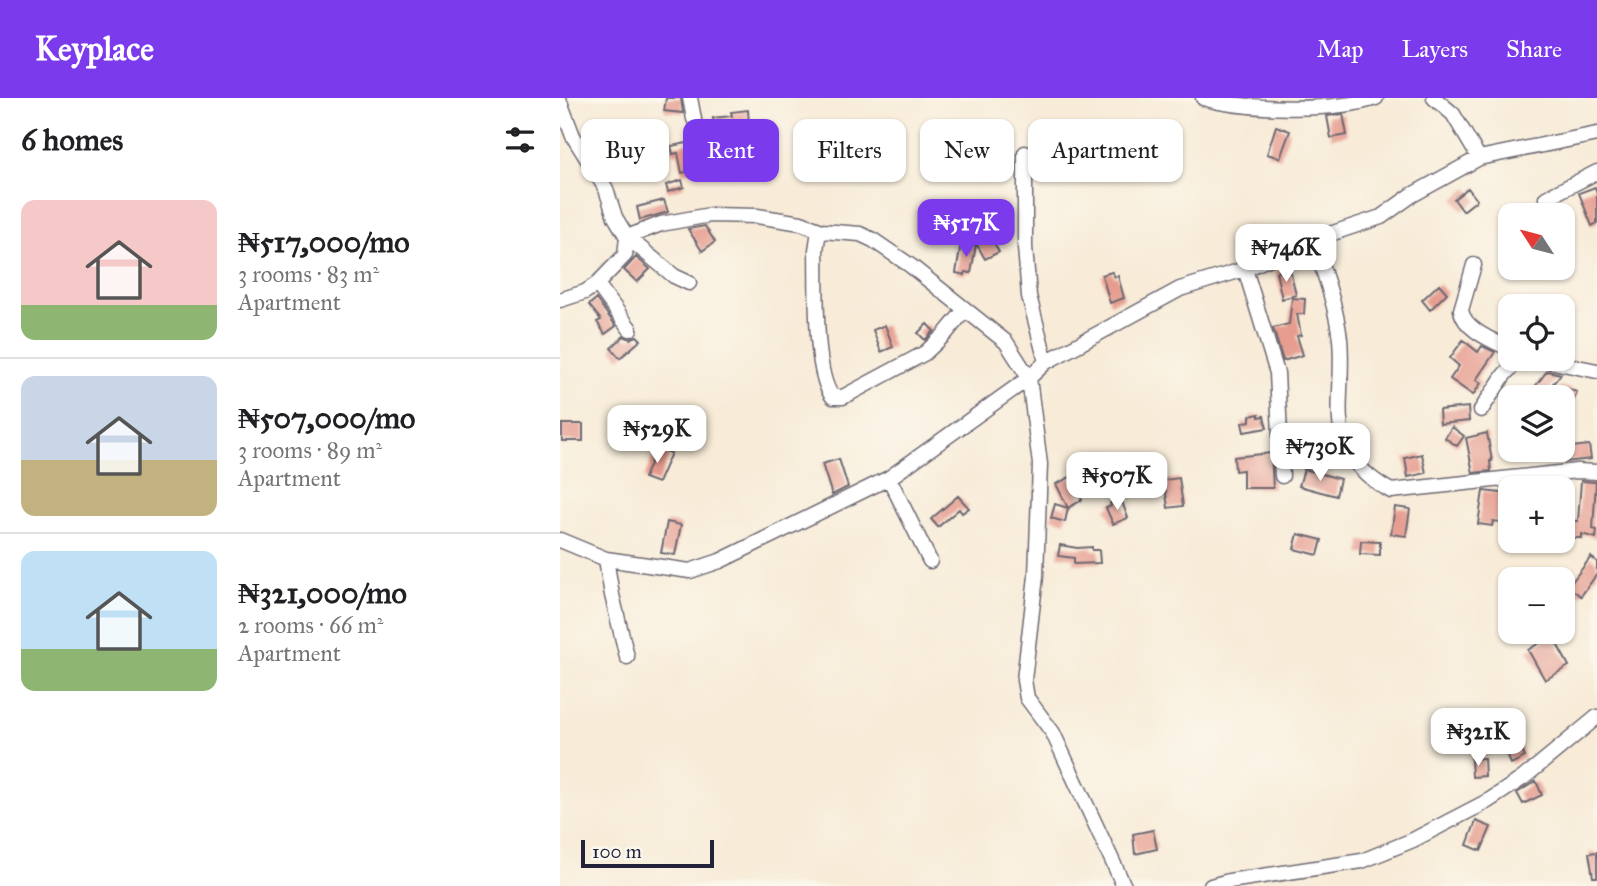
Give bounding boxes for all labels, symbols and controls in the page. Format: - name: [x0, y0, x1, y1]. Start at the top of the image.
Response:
- text: Keyplace: [35, 29, 154, 69]
- text: Map: [1317, 34, 1364, 64]
- text: Layers: [1402, 34, 1468, 64]
- text: Share: [1506, 34, 1562, 64]
- chip: Buy: [581, 119, 669, 182]
- chip: Rent: [683, 119, 779, 182]
- chip: Filters: [793, 119, 906, 182]
- chip: New: [920, 119, 1014, 182]
- chip: Apartment: [1028, 119, 1183, 182]
- icon: filters: [501, 121, 539, 159]
- text: 6 homes: [21, 122, 123, 158]
- pin: ₦517K: [917, 200, 1015, 259]
- north arrow: [1498, 203, 1575, 280]
- map controls: [1498, 203, 1575, 644]
- text: ₦517K: [934, 208, 998, 236]
- text: ₦517,000/mo: [238, 224, 410, 260]
- pin: ₦746K: [1237, 225, 1335, 284]
- icon: home: [77, 228, 161, 312]
- text: ₦746K: [1251, 233, 1321, 261]
- text: 3 rooms · 83 m²: [238, 260, 379, 288]
- text: Apartment: [238, 288, 341, 316]
- button: locate: [1498, 294, 1575, 371]
- button: layers: [1498, 385, 1575, 462]
- text: ₦507,000/mo: [238, 400, 415, 436]
- icon: home: [77, 404, 161, 488]
- pin: ₦529K: [608, 406, 706, 465]
- text: ₦529K: [623, 414, 691, 442]
- pin: ₦730K: [1271, 424, 1369, 483]
- text: ₦730K: [1286, 432, 1354, 460]
- text: 3 rooms · 89 m²: [238, 436, 382, 464]
- pin: ₦507K: [1068, 452, 1166, 512]
- text: ₦507K: [1082, 461, 1152, 489]
- text: Apartment: [238, 464, 341, 492]
- button: +: [1498, 476, 1575, 553]
- button: −: [1498, 567, 1575, 644]
- text: ₦321,000/mo: [238, 575, 407, 611]
- icon: home: [77, 579, 161, 663]
- text: 2 rooms · 66 m²: [238, 611, 383, 639]
- text: Apartment: [238, 639, 341, 667]
- pin: ₦321K: [1429, 708, 1527, 768]
- text: ₦321K: [1447, 717, 1509, 745]
- scale bar: [581, 837, 714, 869]
- text: 100 m: [592, 840, 642, 863]

